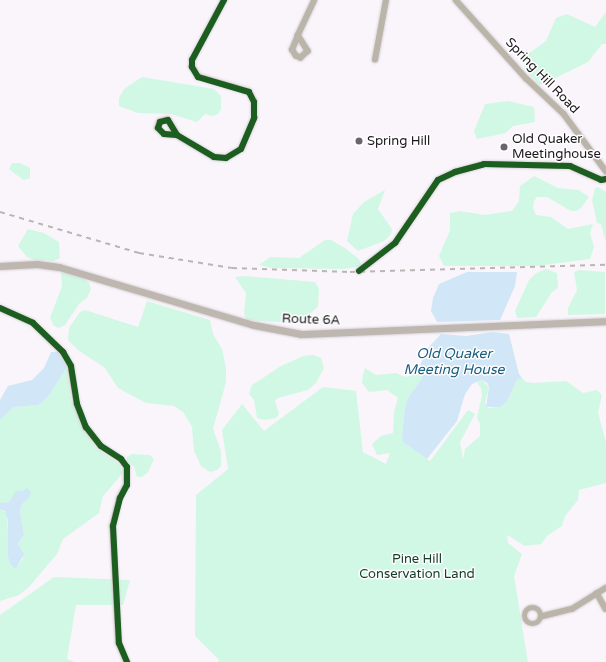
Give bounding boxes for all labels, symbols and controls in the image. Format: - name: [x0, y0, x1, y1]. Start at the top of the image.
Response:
- street label: Spring Hill Road: [502, 35, 582, 117]
- place label: Old Quaker Meetinghouse: [512, 132, 601, 163]
- place label: Spring Hill: [367, 133, 430, 149]
- marker: Spring Hill: [354, 136, 364, 146]
- marker: Old Quaker Meetinghouse: [499, 142, 509, 152]
- street label: Route 6A: [281, 311, 341, 329]
- water label: Old Quaker Meeting House: [403, 346, 505, 378]
- park label: Pine Hill Conservation Land: [359, 552, 475, 583]

